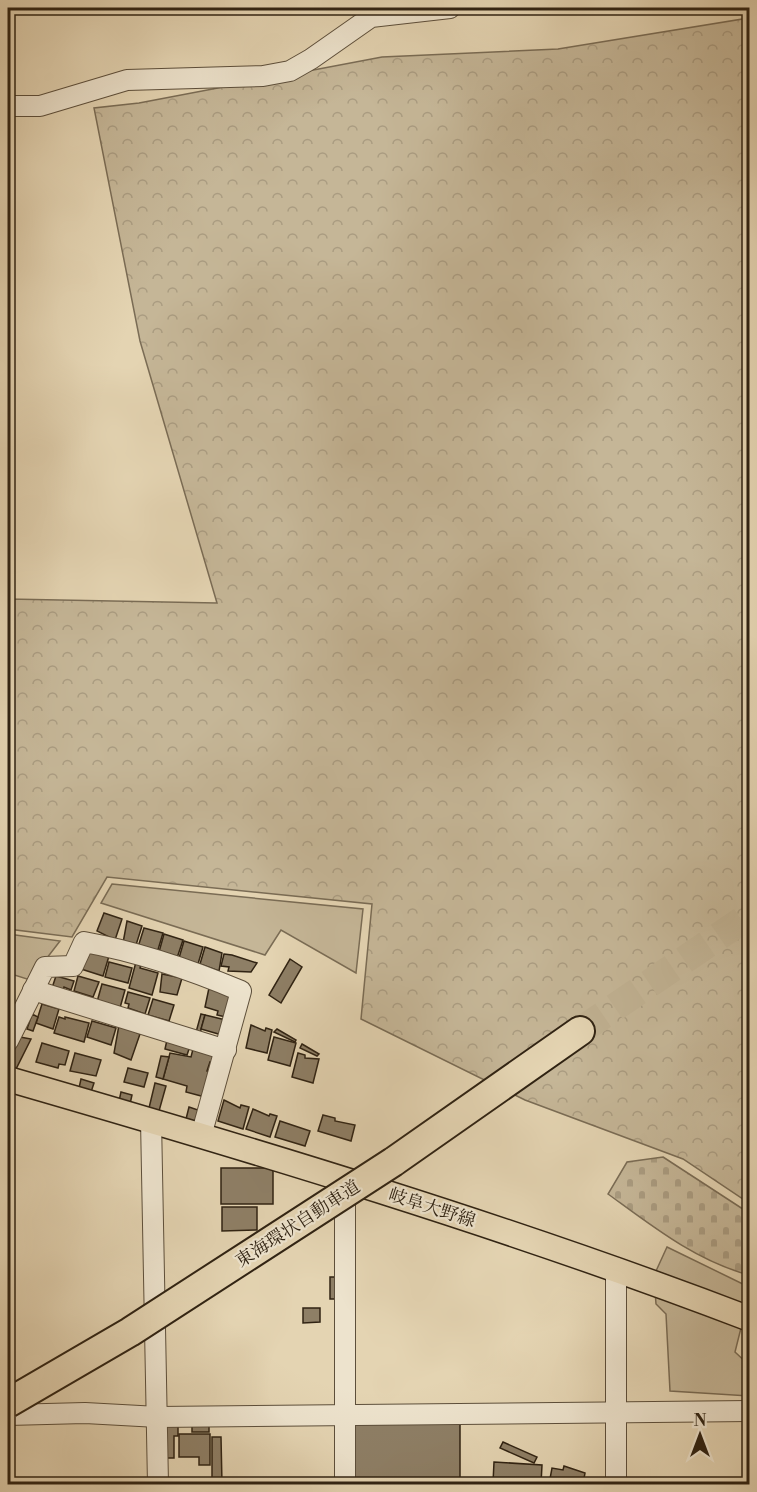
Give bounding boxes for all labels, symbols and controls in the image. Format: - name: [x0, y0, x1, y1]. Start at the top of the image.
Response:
- street label: 東海環状自動車道: [231, 1175, 365, 1273]
- street label: 岐阜大野線: [386, 1183, 478, 1233]
- north arrow: [670, 1405, 730, 1465]
- text: N: [694, 1411, 707, 1431]

